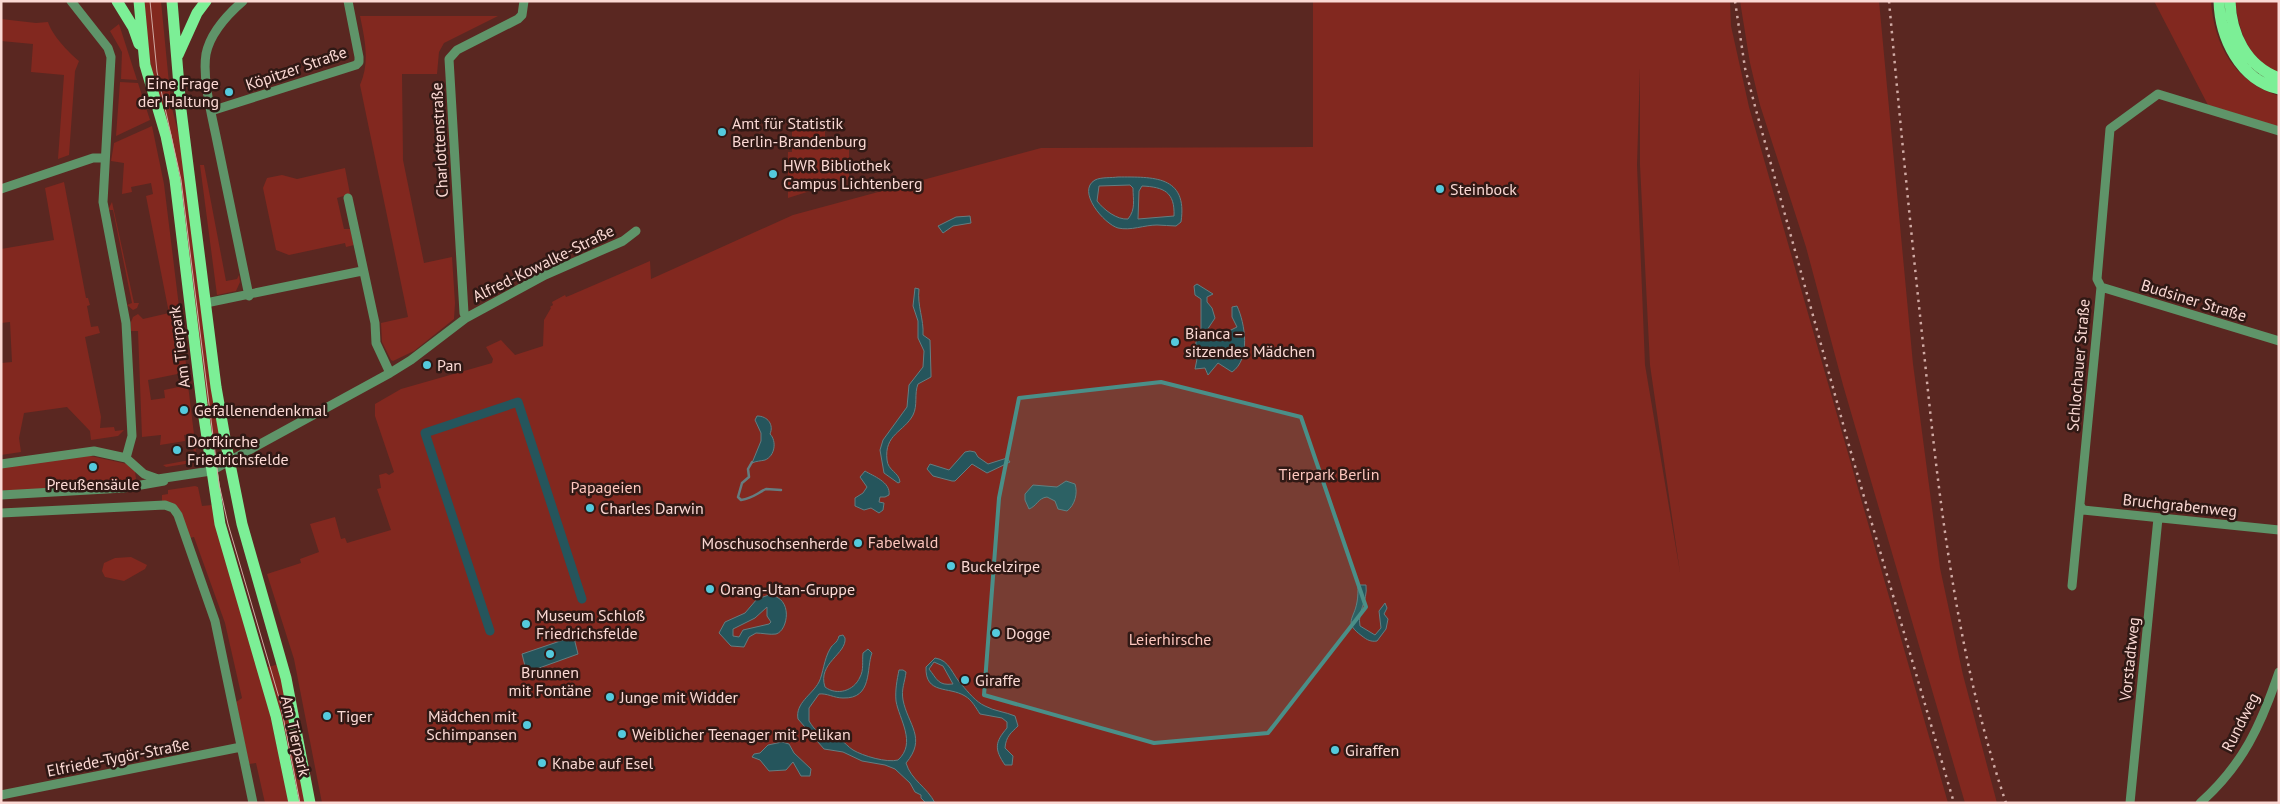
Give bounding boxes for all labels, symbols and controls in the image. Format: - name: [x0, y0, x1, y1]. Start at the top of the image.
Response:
- street label: Köpitzer Straße: [243, 41, 349, 95]
- place label: Eine Frage der Haltung: [138, 73, 219, 111]
- street label: Charlottenstraße: [426, 82, 452, 198]
- marker: Eine Frage der Haltung: [223, 86, 235, 98]
- place label: Amt für Statistik Berlin-Brandenburg: [732, 113, 867, 151]
- marker: Amt für Statistik Berlin-Brandenburg: [716, 126, 728, 138]
- place label: HWR Bibliothek Campus Lichtenberg: [783, 155, 923, 193]
- marker: HWR Bibliothek Campus Lichtenberg: [767, 168, 779, 180]
- place label: Steinbock: [1450, 179, 1517, 199]
- marker: Steinbock: [1434, 183, 1446, 195]
- street label: Alfred-Kowalke-Straße: [469, 220, 617, 306]
- street label: Budsiner Straße: [2139, 274, 2249, 326]
- street label: Schlochauer Straße: [2062, 298, 2094, 432]
- street label: Am Tierpark: [164, 304, 194, 389]
- place label: Bianca – sitzendes Mädchen: [1185, 323, 1315, 361]
- marker: Bianca – sitzendes Mädchen: [1169, 336, 1181, 348]
- place label: Pan: [437, 355, 462, 375]
- marker: Pan: [421, 359, 433, 371]
- place label: Gefallenendenkmal: [194, 400, 327, 420]
- marker: Gefallenendenkmal: [178, 404, 190, 416]
- place label: Dorfkirche Friedrichsfelde: [187, 431, 289, 469]
- marker: Dorfkirche Friedrichsfelde: [171, 444, 183, 456]
- marker: Preußensäule: [87, 461, 99, 473]
- park label: Tierpark Berlin: [1279, 464, 1379, 484]
- place label: Preußensäule: [46, 474, 140, 494]
- park label: Papageien: [571, 477, 641, 497]
- street label: Bruchgrabenweg: [2122, 489, 2238, 521]
- place label: Charles Darwin: [600, 498, 704, 518]
- marker: Charles Darwin: [584, 502, 596, 514]
- park label: Fabelwald: [868, 532, 938, 552]
- place label: Moschusochsenherde: [701, 533, 848, 553]
- marker: Moschusochsenherde: [852, 537, 864, 549]
- place label: Buckelzirpe: [961, 556, 1040, 576]
- marker: Buckelzirpe: [945, 560, 957, 572]
- place label: Orang-Utan-Gruppe: [720, 579, 855, 599]
- marker: Orang-Utan-Gruppe: [704, 583, 716, 595]
- place label: Museum Schloß Friedrichsfelde: [536, 605, 645, 643]
- street label: Vorstadtweg: [2115, 616, 2143, 703]
- marker: Museum Schloß Friedrichsfelde: [520, 618, 532, 630]
- place label: Dogge: [1006, 623, 1050, 643]
- marker: Dogge: [990, 627, 1002, 639]
- park label: Leierhirsche: [1129, 629, 1211, 649]
- marker: Brunnen mit Fontäne: [544, 648, 556, 660]
- place label: Brunnen mit Fontäne: [509, 662, 591, 700]
- place label: Giraffe: [975, 670, 1021, 690]
- marker: Giraffe: [959, 674, 971, 686]
- place label: Junge mit Widder: [619, 687, 739, 707]
- street label: Rundweg: [2217, 689, 2263, 755]
- marker: Junge mit Widder: [604, 691, 616, 703]
- street label: Am Tierpark: [277, 694, 315, 779]
- place label: Tiger: [337, 706, 373, 726]
- place label: Mädchen mit Schimpansen: [426, 706, 518, 744]
- marker: Tiger: [321, 710, 333, 722]
- marker: Mädchen mit Schimpansen: [521, 719, 533, 731]
- place label: Weiblicher Teenager mit Pelikan: [632, 724, 851, 744]
- marker: Weiblicher Teenager mit Pelikan: [616, 728, 628, 740]
- street label: Elfriede-Tygör-Straße: [45, 733, 191, 781]
- place label: Giraffen: [1345, 740, 1399, 760]
- marker: Giraffen: [1329, 744, 1341, 756]
- place label: Knabe auf Esel: [552, 753, 653, 773]
- marker: Knabe auf Esel: [536, 757, 548, 769]

